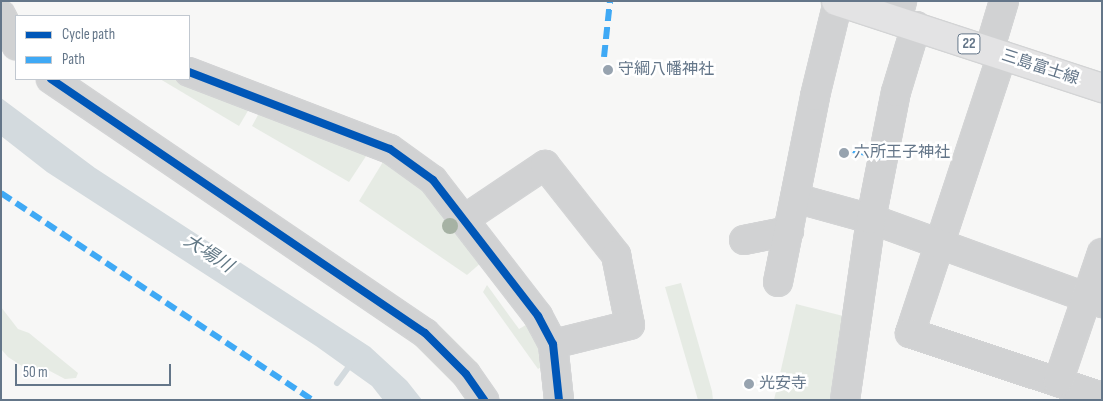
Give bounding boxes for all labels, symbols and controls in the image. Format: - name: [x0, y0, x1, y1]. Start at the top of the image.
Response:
- legend: [15, 15, 190, 80]
- text: Cycle path: [62, 25, 115, 44]
- road number: 22: [956, 32, 982, 56]
- street label: 三島富士線: [999, 47, 1081, 89]
- text: Path: [62, 50, 85, 69]
- place label: 守綱八幡神社: [618, 60, 714, 80]
- marker: 守綱八幡神社: [602, 64, 614, 76]
- place label: 六所王子神社: [854, 143, 950, 163]
- marker: 六所王子神社: [838, 147, 850, 159]
- water label: 大場川: [179, 230, 237, 278]
- scale bar: [18, 354, 174, 386]
- text: 50 m: [23, 363, 48, 382]
- place label: 光安寺: [759, 374, 807, 394]
- marker: 光安寺: [743, 378, 755, 390]

